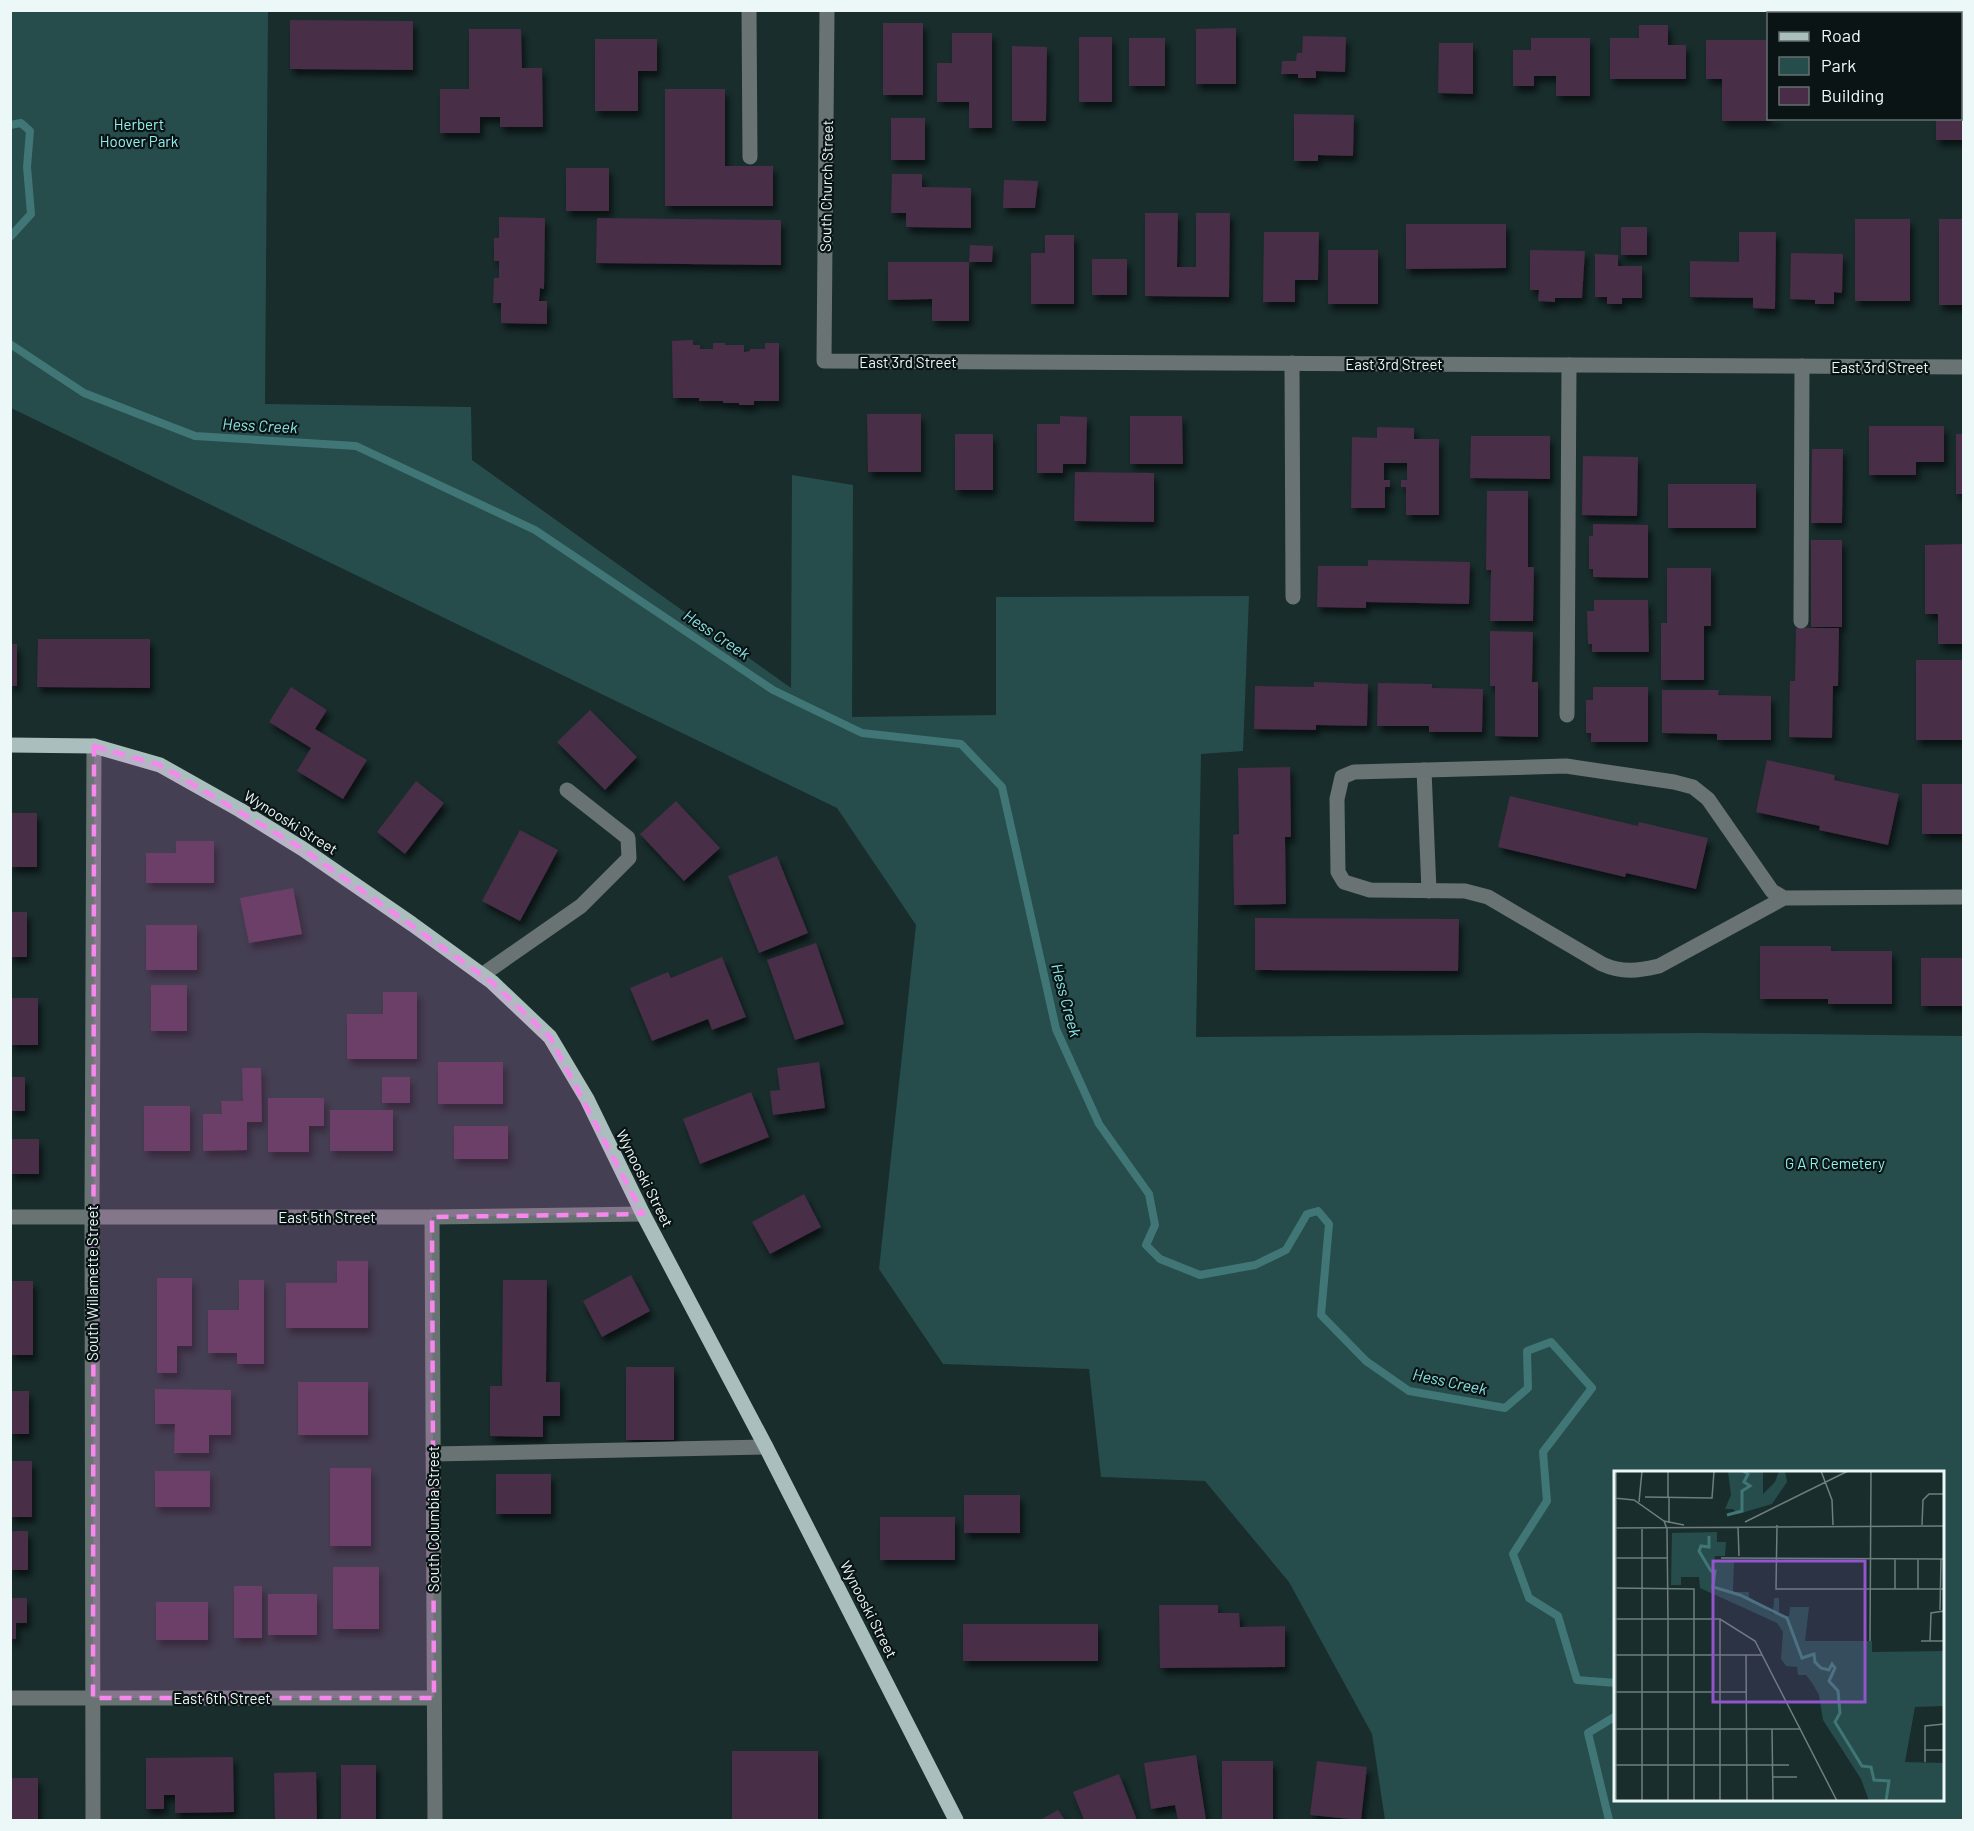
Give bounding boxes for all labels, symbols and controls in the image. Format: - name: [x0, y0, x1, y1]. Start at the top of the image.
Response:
- legend: [1767, 12, 1962, 120]
- text: Road: [1821, 24, 1861, 46]
- text: Park: [1821, 54, 1856, 76]
- text: Building: [1821, 84, 1884, 106]
- park label: Herbert Hoover Park: [100, 115, 179, 150]
- street label: South Church Street: [816, 120, 836, 252]
- street label: East 3rd Street: [859, 353, 957, 371]
- street label: East 3rd Street: [1345, 355, 1443, 373]
- street label: East 3rd Street: [1831, 358, 1929, 376]
- water label: Hess Creek: [222, 414, 298, 436]
- water label: Hess Creek: [680, 605, 754, 663]
- street label: Wynooski Street: [241, 786, 341, 858]
- water label: Hess Creek: [1048, 961, 1086, 1039]
- street label: Wynooski Street: [613, 1126, 677, 1230]
- park label: G A R Cemetery: [1785, 1154, 1885, 1172]
- street label: South Willamette Street: [83, 1205, 101, 1361]
- street label: East 5th Street: [278, 1208, 376, 1226]
- water label: Hess Creek: [1411, 1364, 1489, 1398]
- street label: South Columbia Street: [424, 1446, 442, 1592]
- inset map: [1614, 1471, 1944, 1801]
- street label: Wynooski Street: [837, 1557, 901, 1661]
- street label: East 6th Street: [173, 1689, 271, 1707]

